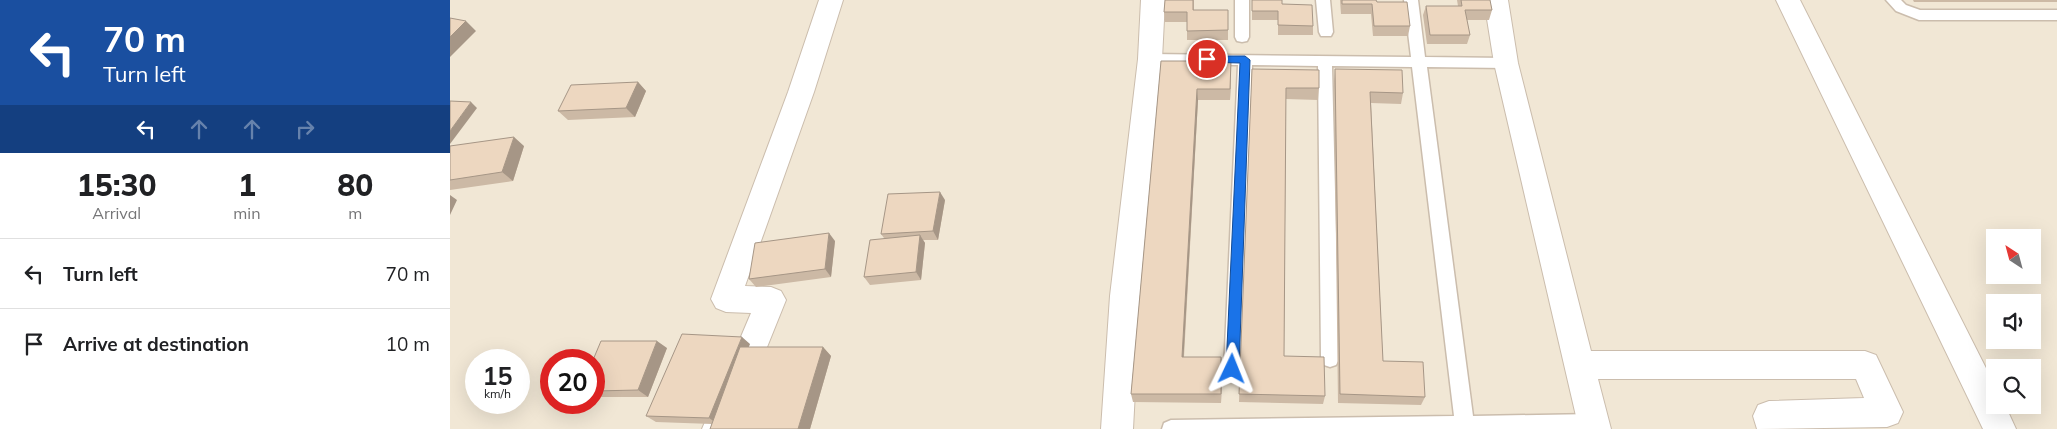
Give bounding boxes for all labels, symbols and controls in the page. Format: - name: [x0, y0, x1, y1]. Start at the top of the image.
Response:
- text: 70 m: [103, 17, 186, 61]
- icon: left: [20, 20, 85, 85]
- pin: [1186, 38, 1228, 80]
- icon: arrive: [1193, 45, 1221, 73]
- text: Turn left: [103, 60, 186, 88]
- icon: left: [132, 115, 160, 143]
- icon: ahead: [185, 115, 213, 143]
- icon: ahead: [238, 115, 266, 143]
- icon: right: [291, 115, 319, 143]
- text: 15:30: [77, 166, 157, 204]
- text: 1: [238, 166, 256, 204]
- text: 80: [337, 166, 373, 204]
- text: Arrival: [92, 203, 141, 223]
- text: min: [233, 203, 261, 223]
- text: m: [348, 203, 362, 223]
- north arrow: [1986, 229, 2041, 284]
- map controls: [1986, 229, 2041, 414]
- icon: left: [20, 260, 48, 288]
- text: Turn left: [63, 262, 138, 286]
- text: 70 m: [386, 262, 430, 286]
- button: sound: [1986, 294, 2041, 349]
- icon: arrive: [20, 330, 48, 358]
- text: Arrive at destination: [63, 332, 249, 356]
- text: 10 m: [386, 332, 430, 356]
- position arrow: [1205, 342, 1257, 394]
- speed limit sign: 20: [540, 349, 605, 414]
- button: search: [1986, 359, 2041, 414]
- text: 15: [482, 360, 513, 391]
- text: km/h: [484, 386, 511, 401]

